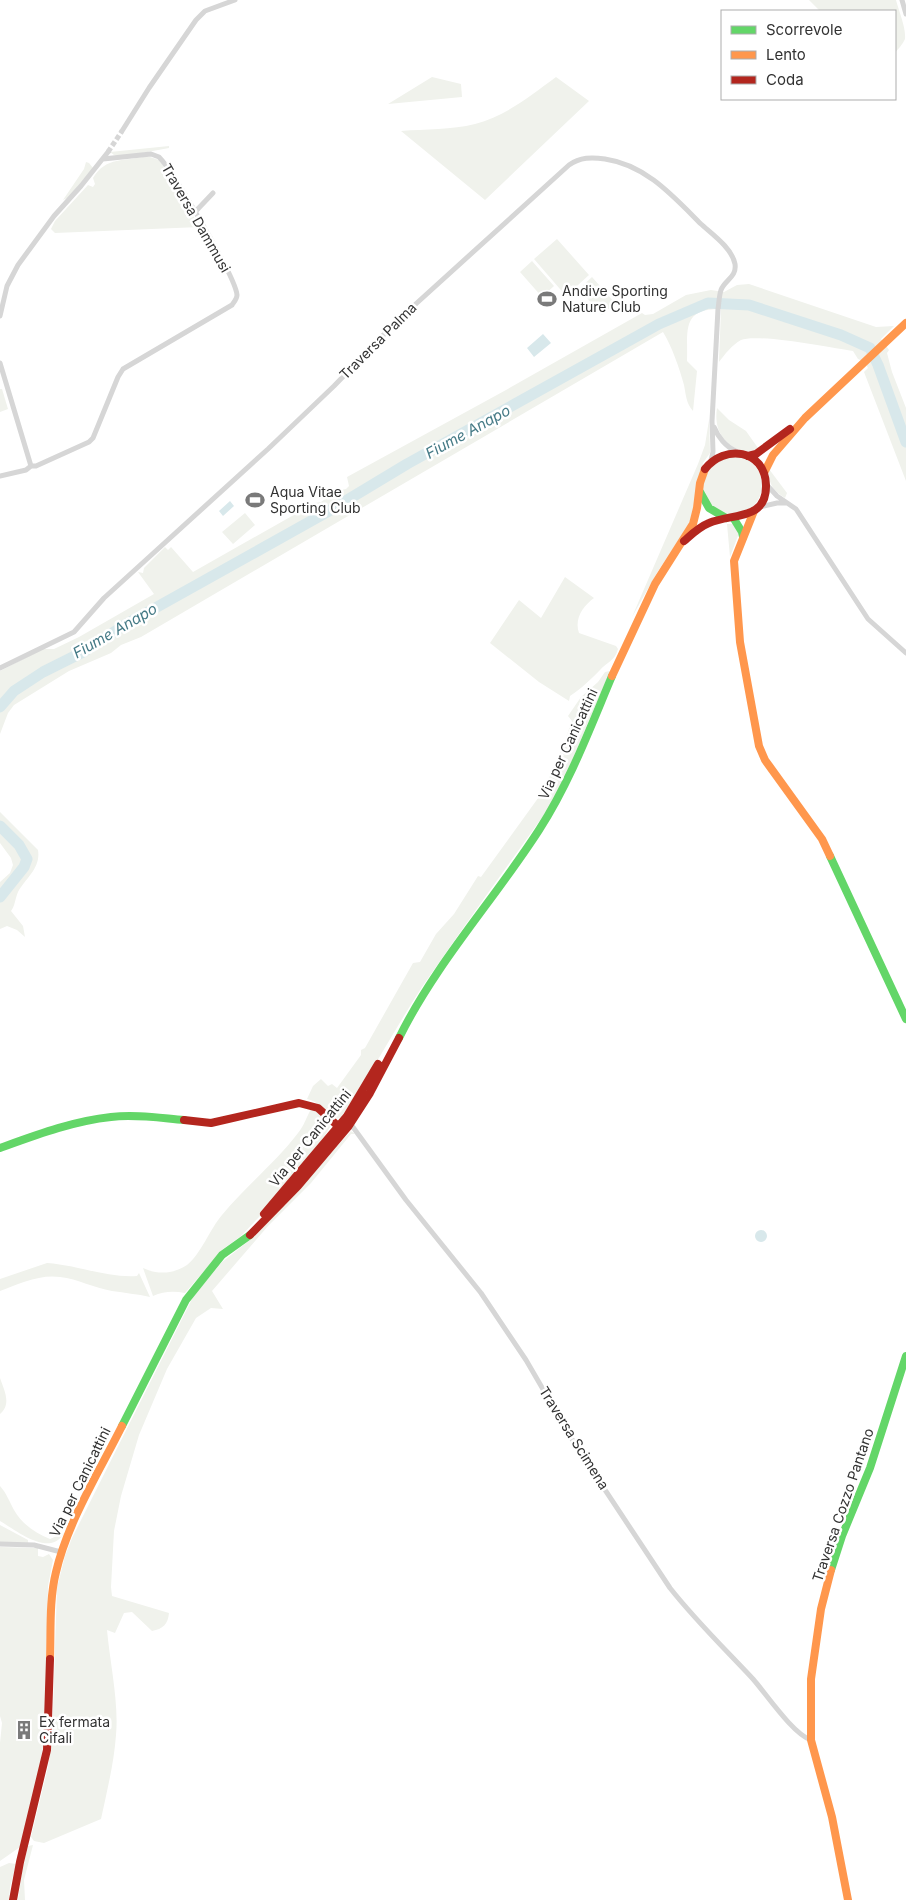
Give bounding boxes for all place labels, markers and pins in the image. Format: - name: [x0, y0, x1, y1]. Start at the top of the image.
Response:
- place label: Andive Sporting Nature Club: [562, 282, 668, 315]
- sports icon: Andive Sporting Nature Club: [536, 288, 558, 310]
- place label: Aqua Vitae Sporting Club: [270, 483, 361, 516]
- sports icon: Aqua Vitae Sporting Club: [244, 489, 266, 511]
- place label: Ex fermata Cifali: [39, 1713, 110, 1746]
- building icon: Ex fermata Cifali: [13, 1719, 35, 1741]

